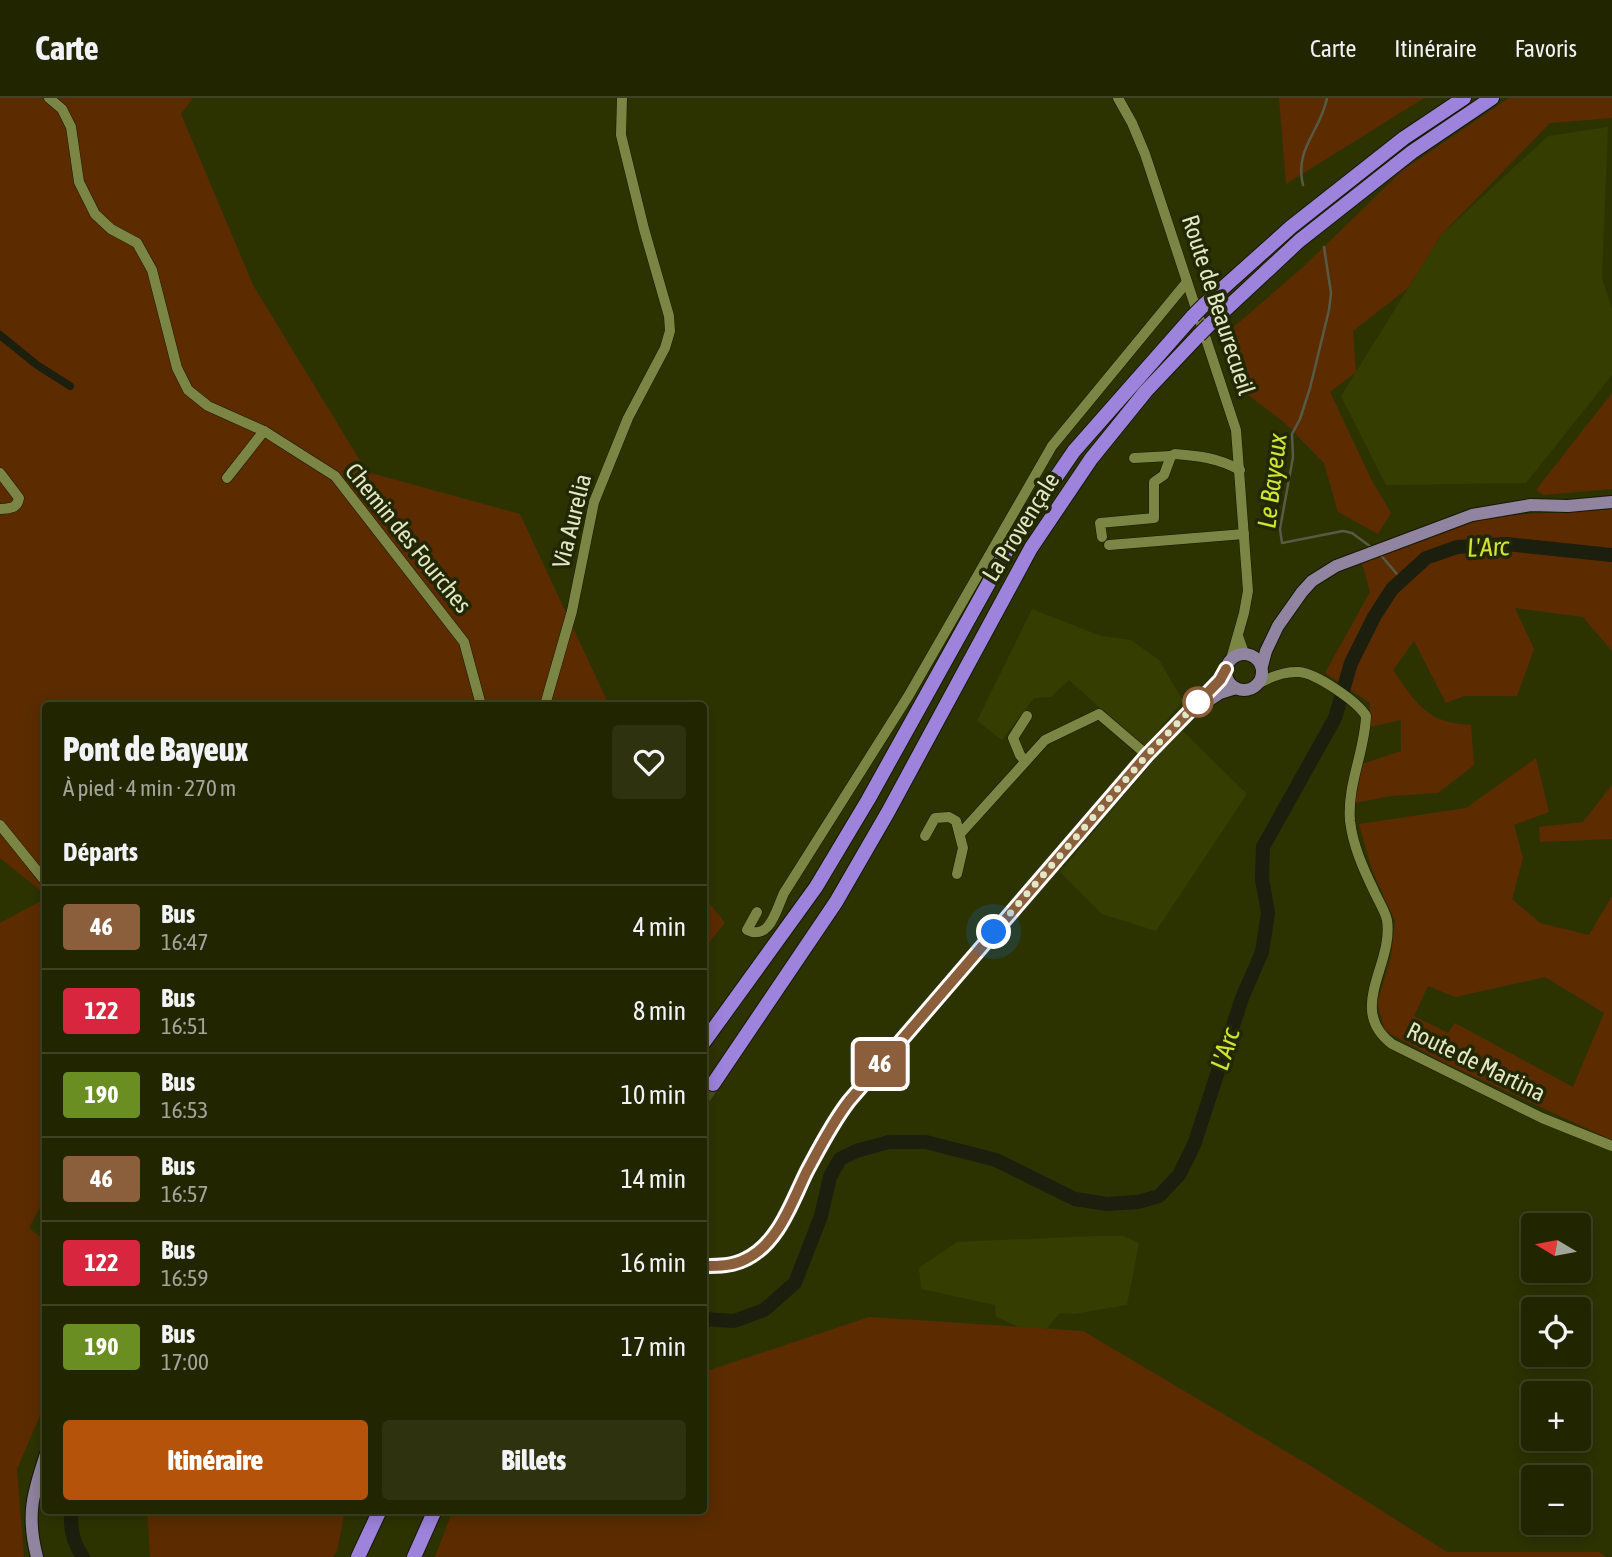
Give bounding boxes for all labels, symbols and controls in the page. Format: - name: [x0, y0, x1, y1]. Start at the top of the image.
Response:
- text: Carte: [35, 29, 99, 67]
- text: Carte: [1310, 35, 1356, 62]
- text: Itinéraire: [1394, 35, 1477, 62]
- text: Favoris: [1515, 35, 1577, 62]
- street label: Route de Beaurecueil: [1177, 212, 1260, 399]
- water label: Le Bayeux: [1251, 431, 1293, 530]
- street label: Chemin des Fourches: [340, 458, 477, 618]
- street label: La Provençale: [977, 467, 1065, 586]
- street label: Via Aurelia: [547, 471, 596, 571]
- water label: L'Arc: [1466, 531, 1511, 563]
- unlabelled marker: [1183, 687, 1213, 717]
- button: heart: [612, 725, 686, 799]
- text: Pont de Bayeux: [63, 730, 248, 768]
- text: À pied · 4 min · 270 m: [63, 775, 236, 801]
- text: Départs: [63, 837, 138, 867]
- text: Bus: [161, 899, 195, 929]
- text: 4 min: [633, 912, 686, 942]
- text: 46: [90, 913, 113, 940]
- your location: [976, 914, 1011, 949]
- text: 16:47: [161, 929, 208, 955]
- text: Bus: [161, 983, 195, 1013]
- text: 8 min: [633, 996, 686, 1026]
- text: 122: [85, 997, 118, 1024]
- text: 16:51: [161, 1013, 208, 1039]
- street label: Route de Martina: [1403, 1016, 1550, 1107]
- water label: L'Arc: [1204, 1023, 1246, 1074]
- line badge: 46: [848, 1041, 912, 1087]
- text: 46: [869, 1050, 891, 1077]
- text: Bus: [161, 1067, 195, 1097]
- text: 10 min: [621, 1080, 686, 1110]
- text: 190: [85, 1081, 118, 1108]
- text: 16:53: [161, 1097, 208, 1123]
- text: Bus: [161, 1151, 195, 1181]
- text: 14 min: [621, 1164, 686, 1194]
- text: 46: [90, 1165, 113, 1192]
- text: 16:57: [161, 1181, 208, 1207]
- north arrow: [1521, 1213, 1591, 1283]
- map controls: [1521, 1213, 1591, 1535]
- text: Bus: [161, 1235, 195, 1265]
- text: 16 min: [621, 1248, 686, 1278]
- text: 122: [85, 1249, 118, 1276]
- text: 16:59: [161, 1265, 208, 1291]
- button: locate: [1521, 1297, 1591, 1367]
- text: Bus: [161, 1319, 195, 1349]
- text: 17 min: [621, 1332, 686, 1362]
- text: 190: [85, 1333, 118, 1360]
- text: 17:00: [161, 1349, 209, 1375]
- button: +: [1521, 1381, 1591, 1451]
- button: Itinéraire: [63, 1420, 368, 1500]
- button: Billets: [382, 1420, 686, 1500]
- button: −: [1521, 1465, 1591, 1535]

